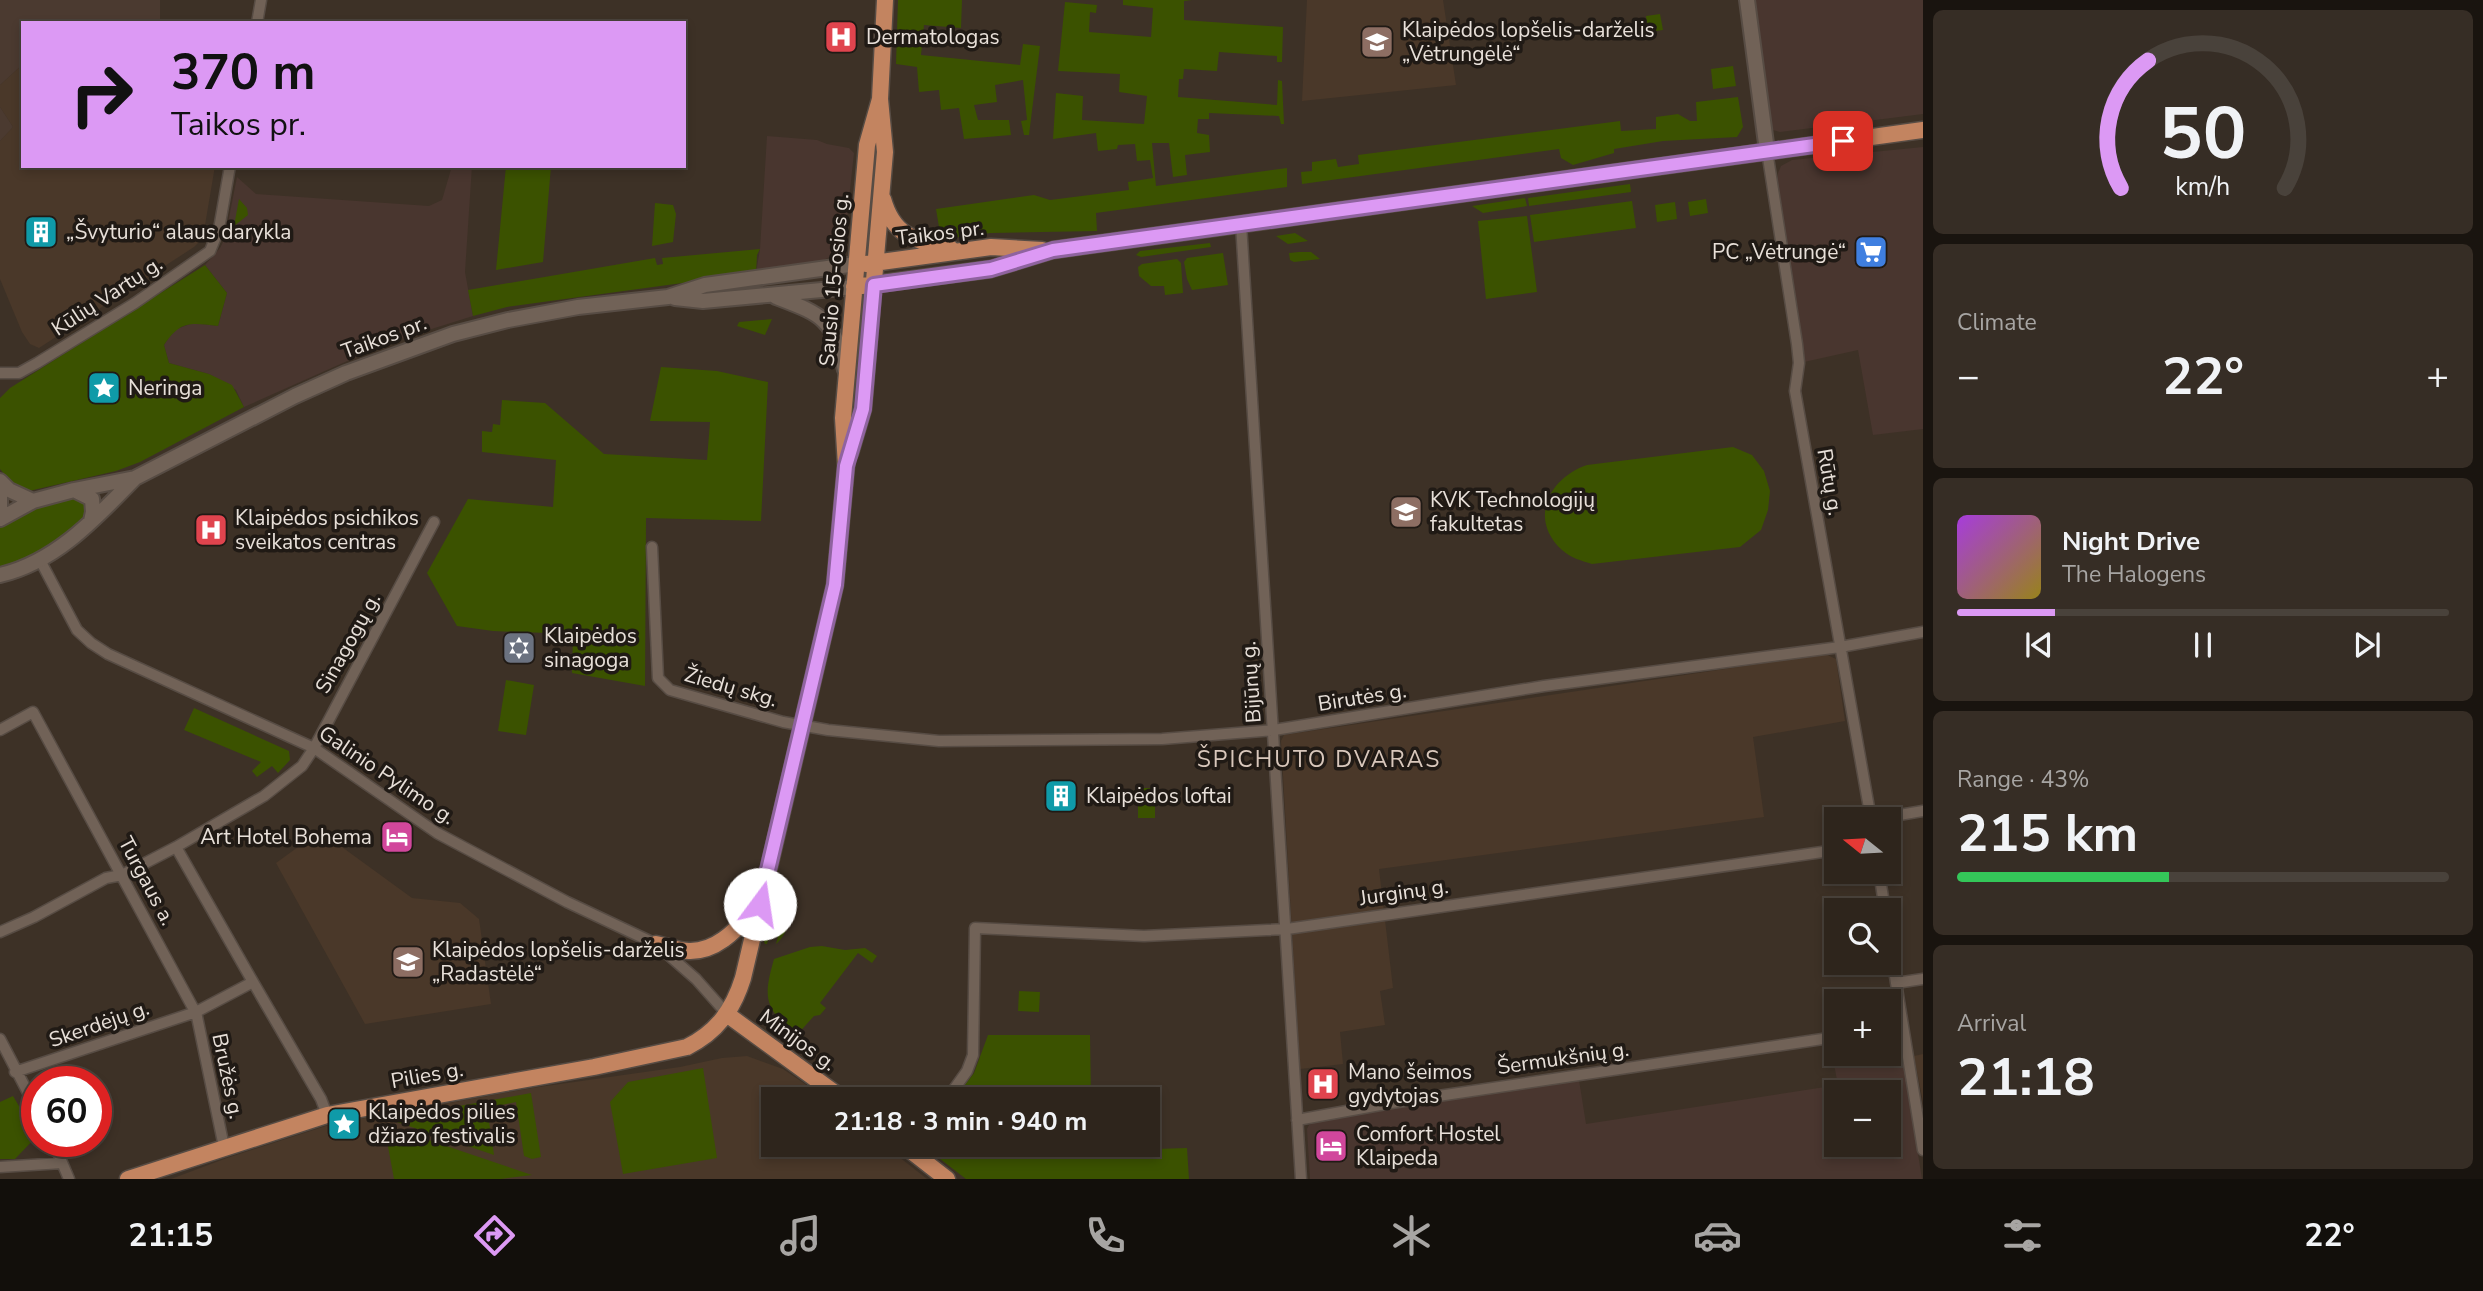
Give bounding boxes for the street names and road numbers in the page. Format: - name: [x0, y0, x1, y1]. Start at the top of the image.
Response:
- street label: Sausio 15-osios g.: [813, 193, 855, 367]
- street label: Taikos pr.: [894, 214, 986, 252]
- street label: Kūlių Vartų g.: [46, 250, 168, 342]
- street label: Taikos pr.: [338, 309, 430, 365]
- street label: Rūtų g.: [1810, 446, 1850, 518]
- street label: Sinagogų g.: [309, 587, 387, 699]
- street label: Bijūnų g.: [1234, 640, 1268, 724]
- street label: Žiedų skg.: [681, 660, 781, 714]
- street label: Birutės g.: [1316, 676, 1408, 718]
- street label: Galinio Pylimo g.: [313, 719, 461, 831]
- street label: Turgaus a.: [112, 832, 182, 930]
- street label: Jurginų g.: [1357, 872, 1450, 912]
- street label: Skerdėjų g.: [45, 994, 153, 1054]
- street label: Minijos g.: [754, 1003, 842, 1077]
- street label: Bružės g.: [205, 1031, 251, 1121]
- street label: Šermukšnių g.: [1495, 1035, 1631, 1081]
- street label: Pilies g.: [389, 1055, 465, 1095]

